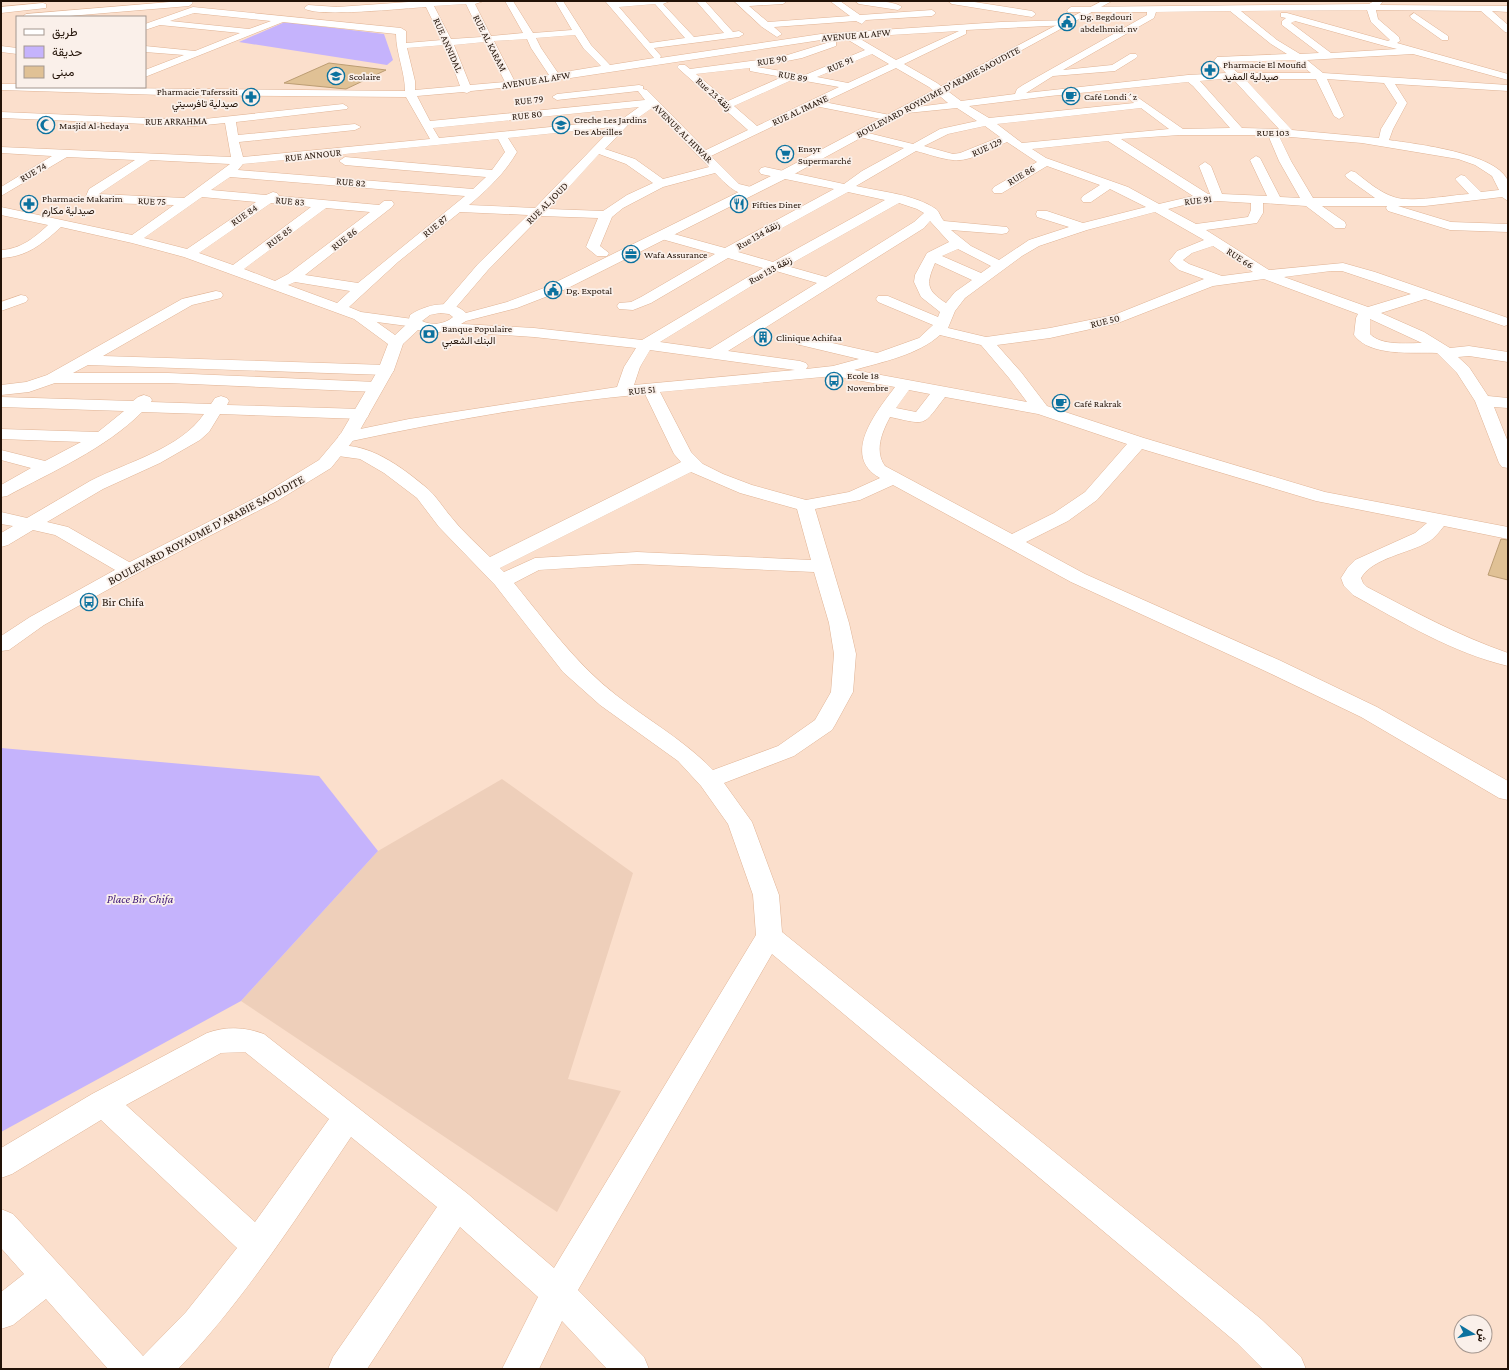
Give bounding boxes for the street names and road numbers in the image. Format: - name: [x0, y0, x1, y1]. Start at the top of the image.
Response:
- street label: RUE AL KARAM: [471, 13, 509, 73]
- street label: RUE ANNIDAL: [431, 16, 465, 74]
- street label: AVENUE AL AFW: [821, 26, 892, 44]
- street label: BOULEVARD ROYAUME D'ARABIE SAOUDITE: [854, 44, 1022, 140]
- street label: RUE 90: [756, 52, 788, 68]
- street label: RUE 91: [825, 54, 855, 74]
- street label: RUE 89: [777, 68, 809, 84]
- street label: AVENUE AL AFW: [501, 69, 572, 91]
- street label: Rue 23 زنقة: [693, 75, 734, 114]
- street label: RUE AL IMANE: [770, 92, 830, 128]
- street label: RUE 79: [514, 93, 544, 107]
- street label: AVENUE AL HIWAR: [651, 101, 715, 165]
- street label: RUE 80: [511, 108, 543, 122]
- street label: RUE ARRAHMA: [145, 115, 207, 127]
- street label: RUE 103: [1257, 127, 1290, 138]
- street label: RUE 129: [970, 135, 1004, 159]
- street label: RUE ANNOUR: [284, 147, 342, 163]
- street label: RUE 74: [18, 160, 48, 184]
- street label: RUE 86: [1005, 163, 1037, 187]
- street label: RUE 82: [336, 175, 366, 189]
- street label: RUE AL JOUD: [524, 180, 570, 226]
- street label: RUE 91: [1184, 193, 1212, 207]
- street label: RUE 83: [275, 194, 305, 208]
- street label: RUE 75: [138, 195, 167, 207]
- street label: RUE 84: [229, 202, 259, 228]
- street label: RUE 87: [420, 212, 450, 239]
- street label: Rue 134 زنقة: [735, 218, 782, 253]
- street label: RUE 85: [264, 224, 294, 250]
- street label: RUE 86: [329, 226, 359, 252]
- street label: RUE 66: [1225, 245, 1255, 271]
- street label: Rue 133 زنقة: [747, 254, 794, 287]
- street label: RUE 50: [1089, 312, 1121, 330]
- street label: RUE 51: [628, 383, 656, 397]
- street label: BOULEVARD ROYAUME D'ARABIE SAOUDITE: [105, 472, 307, 588]

